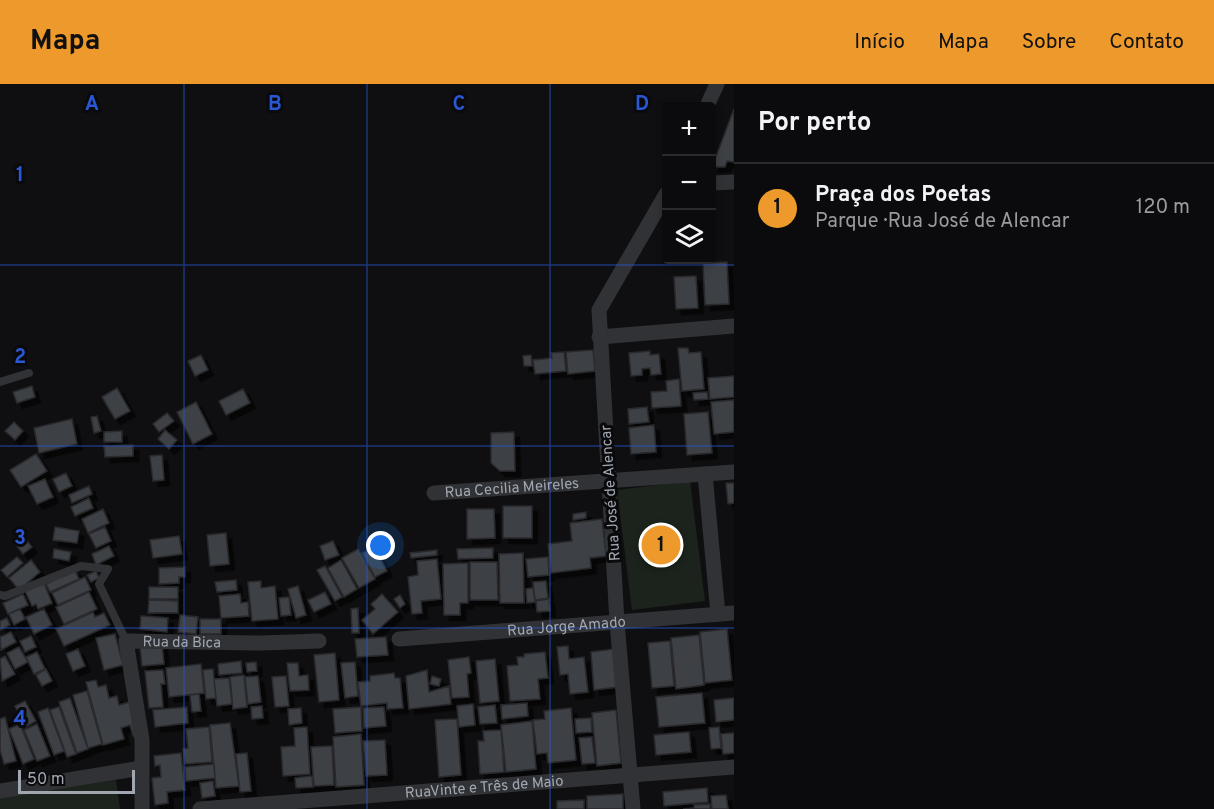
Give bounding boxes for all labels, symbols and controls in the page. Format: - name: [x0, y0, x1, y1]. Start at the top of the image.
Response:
- text: Mapa: [30, 24, 100, 60]
- text: Início: [854, 29, 905, 56]
- text: Mapa: [938, 29, 989, 56]
- text: Sobre: [1022, 29, 1076, 56]
- text: Contato: [1109, 29, 1184, 56]
- text: A: [85, 92, 99, 118]
- text: B: [268, 92, 282, 118]
- text: C: [453, 92, 465, 118]
- text: D: [635, 92, 649, 118]
- map controls: [662, 102, 716, 264]
- button: +: [662, 102, 716, 156]
- text: Por perto: [758, 107, 872, 140]
- button: −: [662, 156, 716, 210]
- text: 1: [16, 163, 24, 189]
- text: Praça dos Poetas: [815, 182, 991, 209]
- text: 1: [774, 195, 782, 221]
- text: 120 m: [1136, 195, 1190, 221]
- text: Parque · Rua José de Alencar: [815, 209, 1070, 235]
- button: layers: [662, 210, 716, 264]
- text: 2: [14, 345, 26, 371]
- street label: Rua José de Alencar: [597, 424, 626, 562]
- street label: Rua Cecilia Meireles: [444, 475, 580, 503]
- pin: 1: [642, 522, 680, 568]
- text: 3: [14, 526, 26, 552]
- your location: [366, 531, 395, 560]
- street label: Rua Jorge Amado: [507, 613, 627, 642]
- street label: Rua da Bica: [142, 633, 221, 653]
- text: 4: [14, 707, 26, 733]
- scale bar: [18, 767, 135, 794]
- text: 50 m: [27, 770, 65, 790]
- street label: RuaVinte e Três de Maio: [404, 772, 564, 804]

